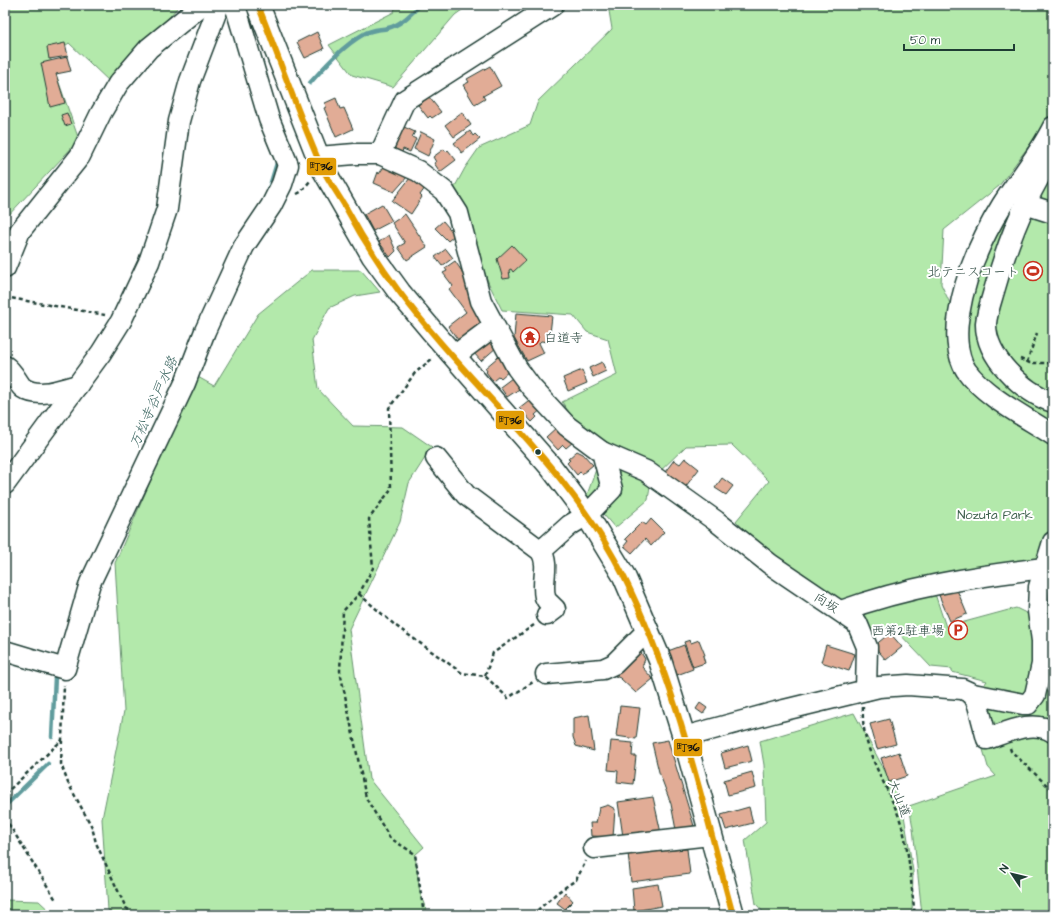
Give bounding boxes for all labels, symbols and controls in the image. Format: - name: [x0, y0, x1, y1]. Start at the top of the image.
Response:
- scale bar: [904, 26, 1014, 52]
- text: 50 m: [910, 32, 941, 49]
- line badge: 町36: [306, 157, 337, 176]
- text: 町36: [309, 159, 333, 174]
- sports icon: 北テニスコート: [1022, 260, 1044, 282]
- place label: 北テニスコート: [928, 263, 1019, 281]
- temple icon: 白道寺: [519, 326, 541, 348]
- place label: 白道寺: [544, 329, 583, 347]
- water label: 万松寺谷戸水路: [125, 353, 183, 451]
- line badge: 町36: [495, 410, 525, 430]
- text: 町36: [498, 413, 522, 428]
- unlabelled marker: [533, 447, 543, 457]
- park label: Nozuta Park: [957, 506, 1033, 524]
- street label: 向坂: [811, 588, 842, 617]
- parking icon: 西第2駐車場: [947, 619, 969, 641]
- place label: 西第2駐車場: [872, 622, 944, 640]
- line badge: 町36: [673, 738, 703, 757]
- text: 町36: [676, 740, 700, 755]
- street label: 大山道: [883, 777, 915, 820]
- north arrow: [992, 854, 1032, 894]
- text: N: [996, 861, 1012, 876]

